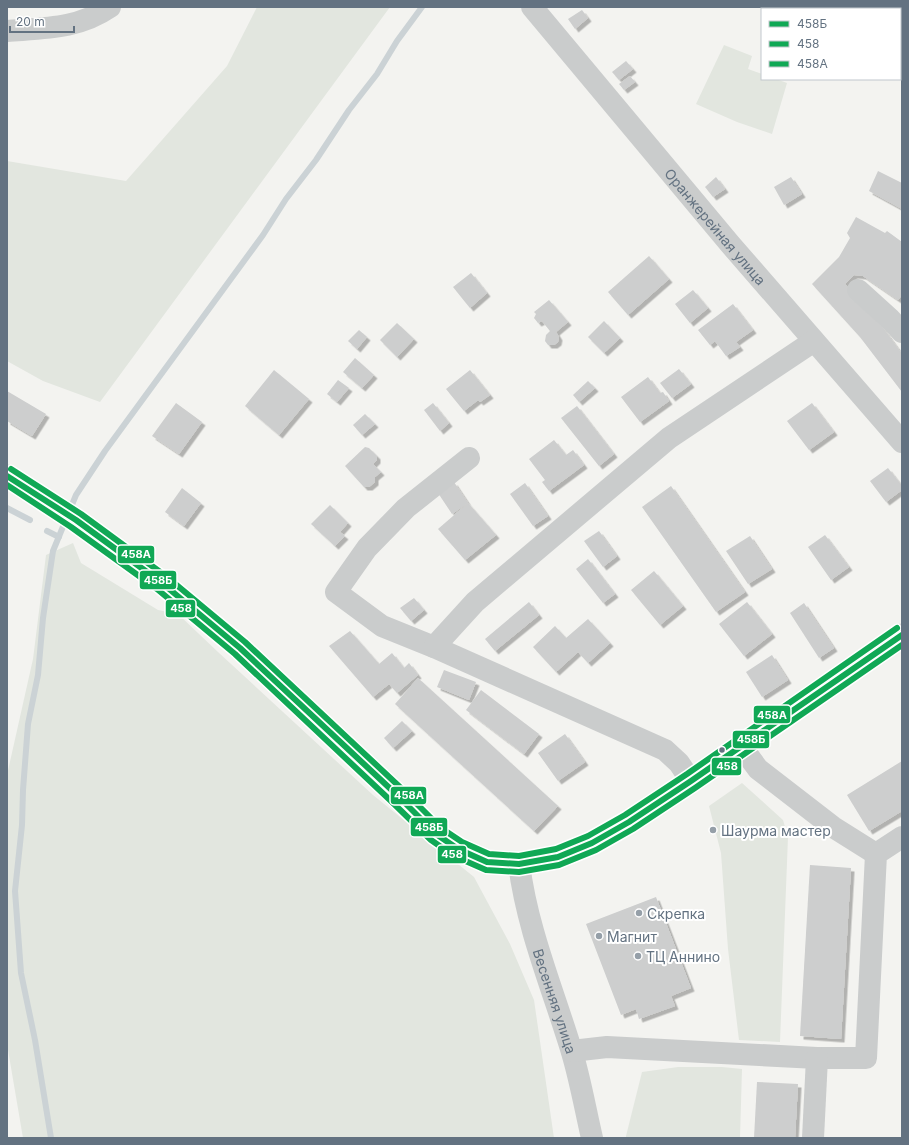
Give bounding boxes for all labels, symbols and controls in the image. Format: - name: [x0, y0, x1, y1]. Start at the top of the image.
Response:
- scale bar: [10, 8, 74, 34]
- legend: [761, 8, 901, 80]
- text: 20 m: [16, 14, 45, 29]
- text: 458Б: [797, 16, 827, 31]
- text: 458: [797, 36, 819, 51]
- text: 458А: [797, 56, 828, 71]
- street label: Оранжерейная улица: [662, 164, 770, 288]
- line badge: 458А: [117, 545, 155, 564]
- text: 458А: [121, 547, 151, 561]
- line badge: 458Б: [139, 570, 177, 590]
- text: 458Б: [144, 573, 172, 587]
- line badge: 458: [165, 599, 196, 618]
- text: 458: [170, 601, 192, 615]
- line badge: 458А: [753, 705, 791, 724]
- text: 458А: [757, 708, 787, 722]
- line badge: 458Б: [732, 730, 770, 749]
- text: 458Б: [737, 732, 765, 746]
- unlabelled marker: [717, 745, 727, 755]
- line badge: 458: [711, 757, 742, 776]
- text: 458: [716, 759, 738, 773]
- line badge: 458А: [390, 786, 427, 805]
- text: 458А: [394, 788, 424, 802]
- line badge: 458Б: [410, 817, 448, 837]
- text: 458Б: [415, 820, 443, 834]
- place label: Шаурма мастер: [721, 822, 831, 839]
- marker: Шаурма мастер: [708, 825, 718, 835]
- line badge: 458: [437, 845, 467, 864]
- text: 458: [441, 847, 463, 861]
- place label: Скрепка: [647, 905, 705, 922]
- marker: Скрепка: [634, 908, 644, 918]
- place label: Магнит: [607, 928, 657, 945]
- marker: Магнит: [594, 931, 604, 941]
- street label: Весенняя улица: [530, 947, 580, 1056]
- place label: ТЦ Аннино: [646, 948, 720, 965]
- marker: ТЦ Аннино: [633, 951, 643, 961]

